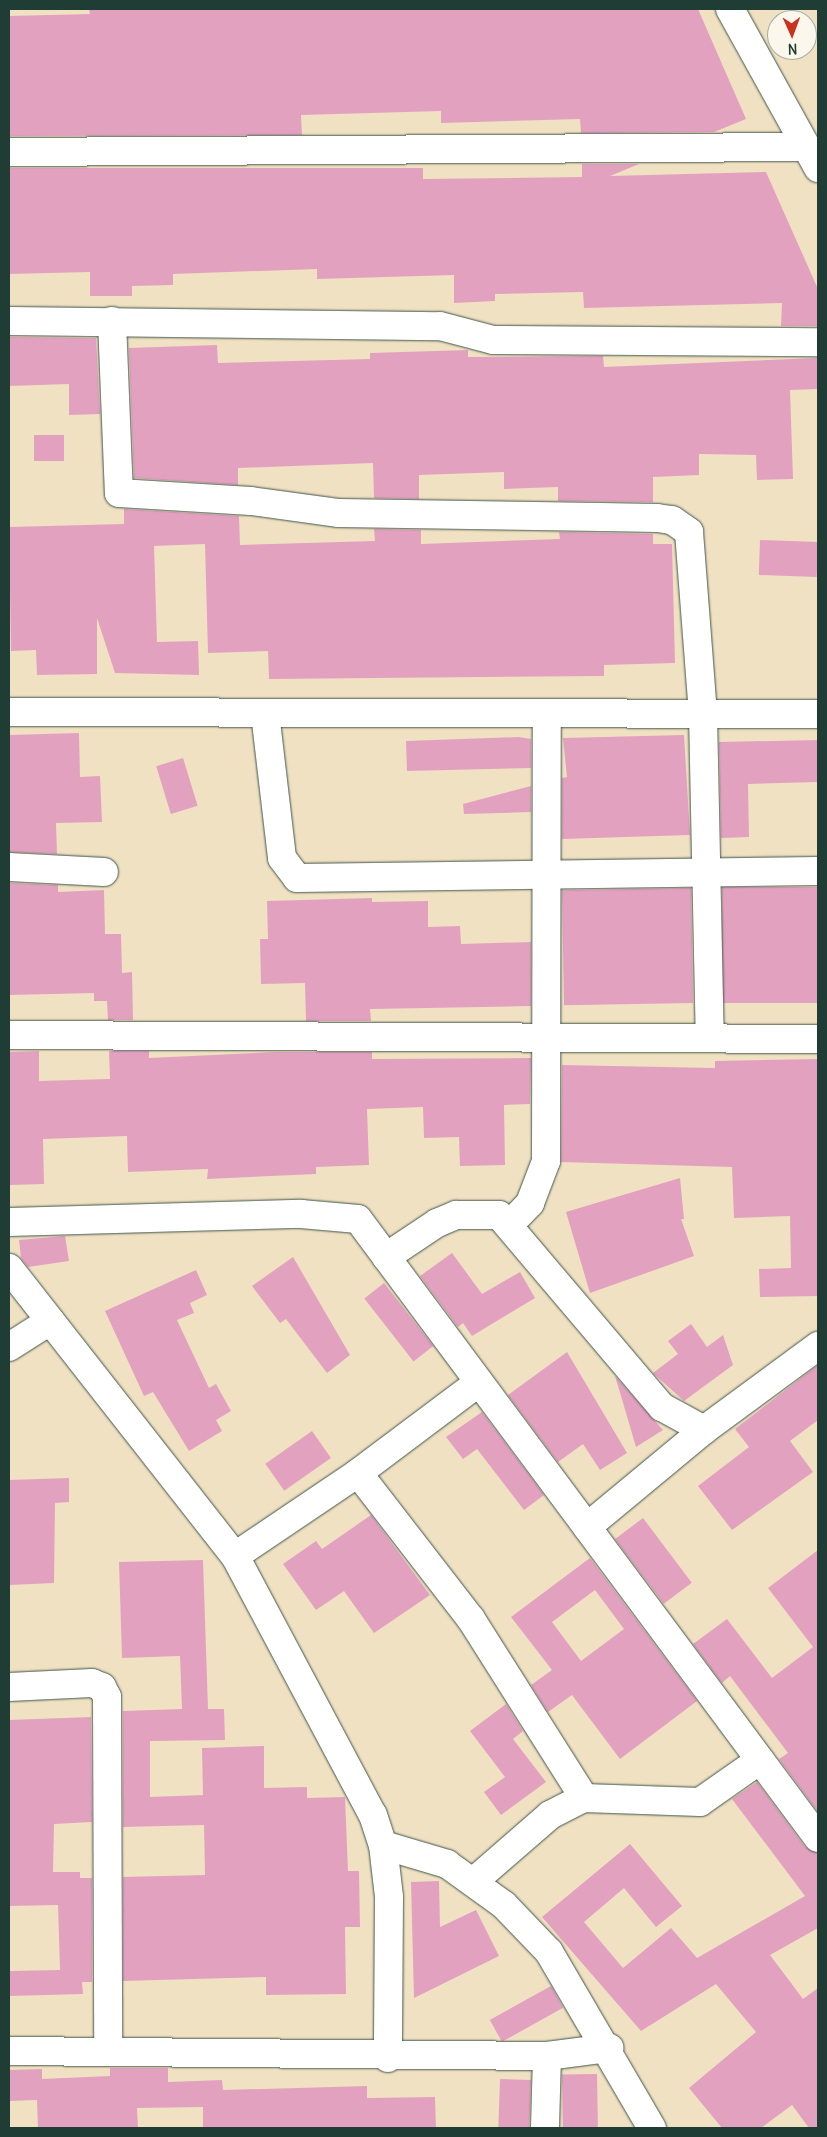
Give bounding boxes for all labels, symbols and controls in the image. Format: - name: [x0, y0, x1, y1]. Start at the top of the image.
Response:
- north arrow: [767, 10, 817, 60]
- text: N: [787, 40, 798, 58]

